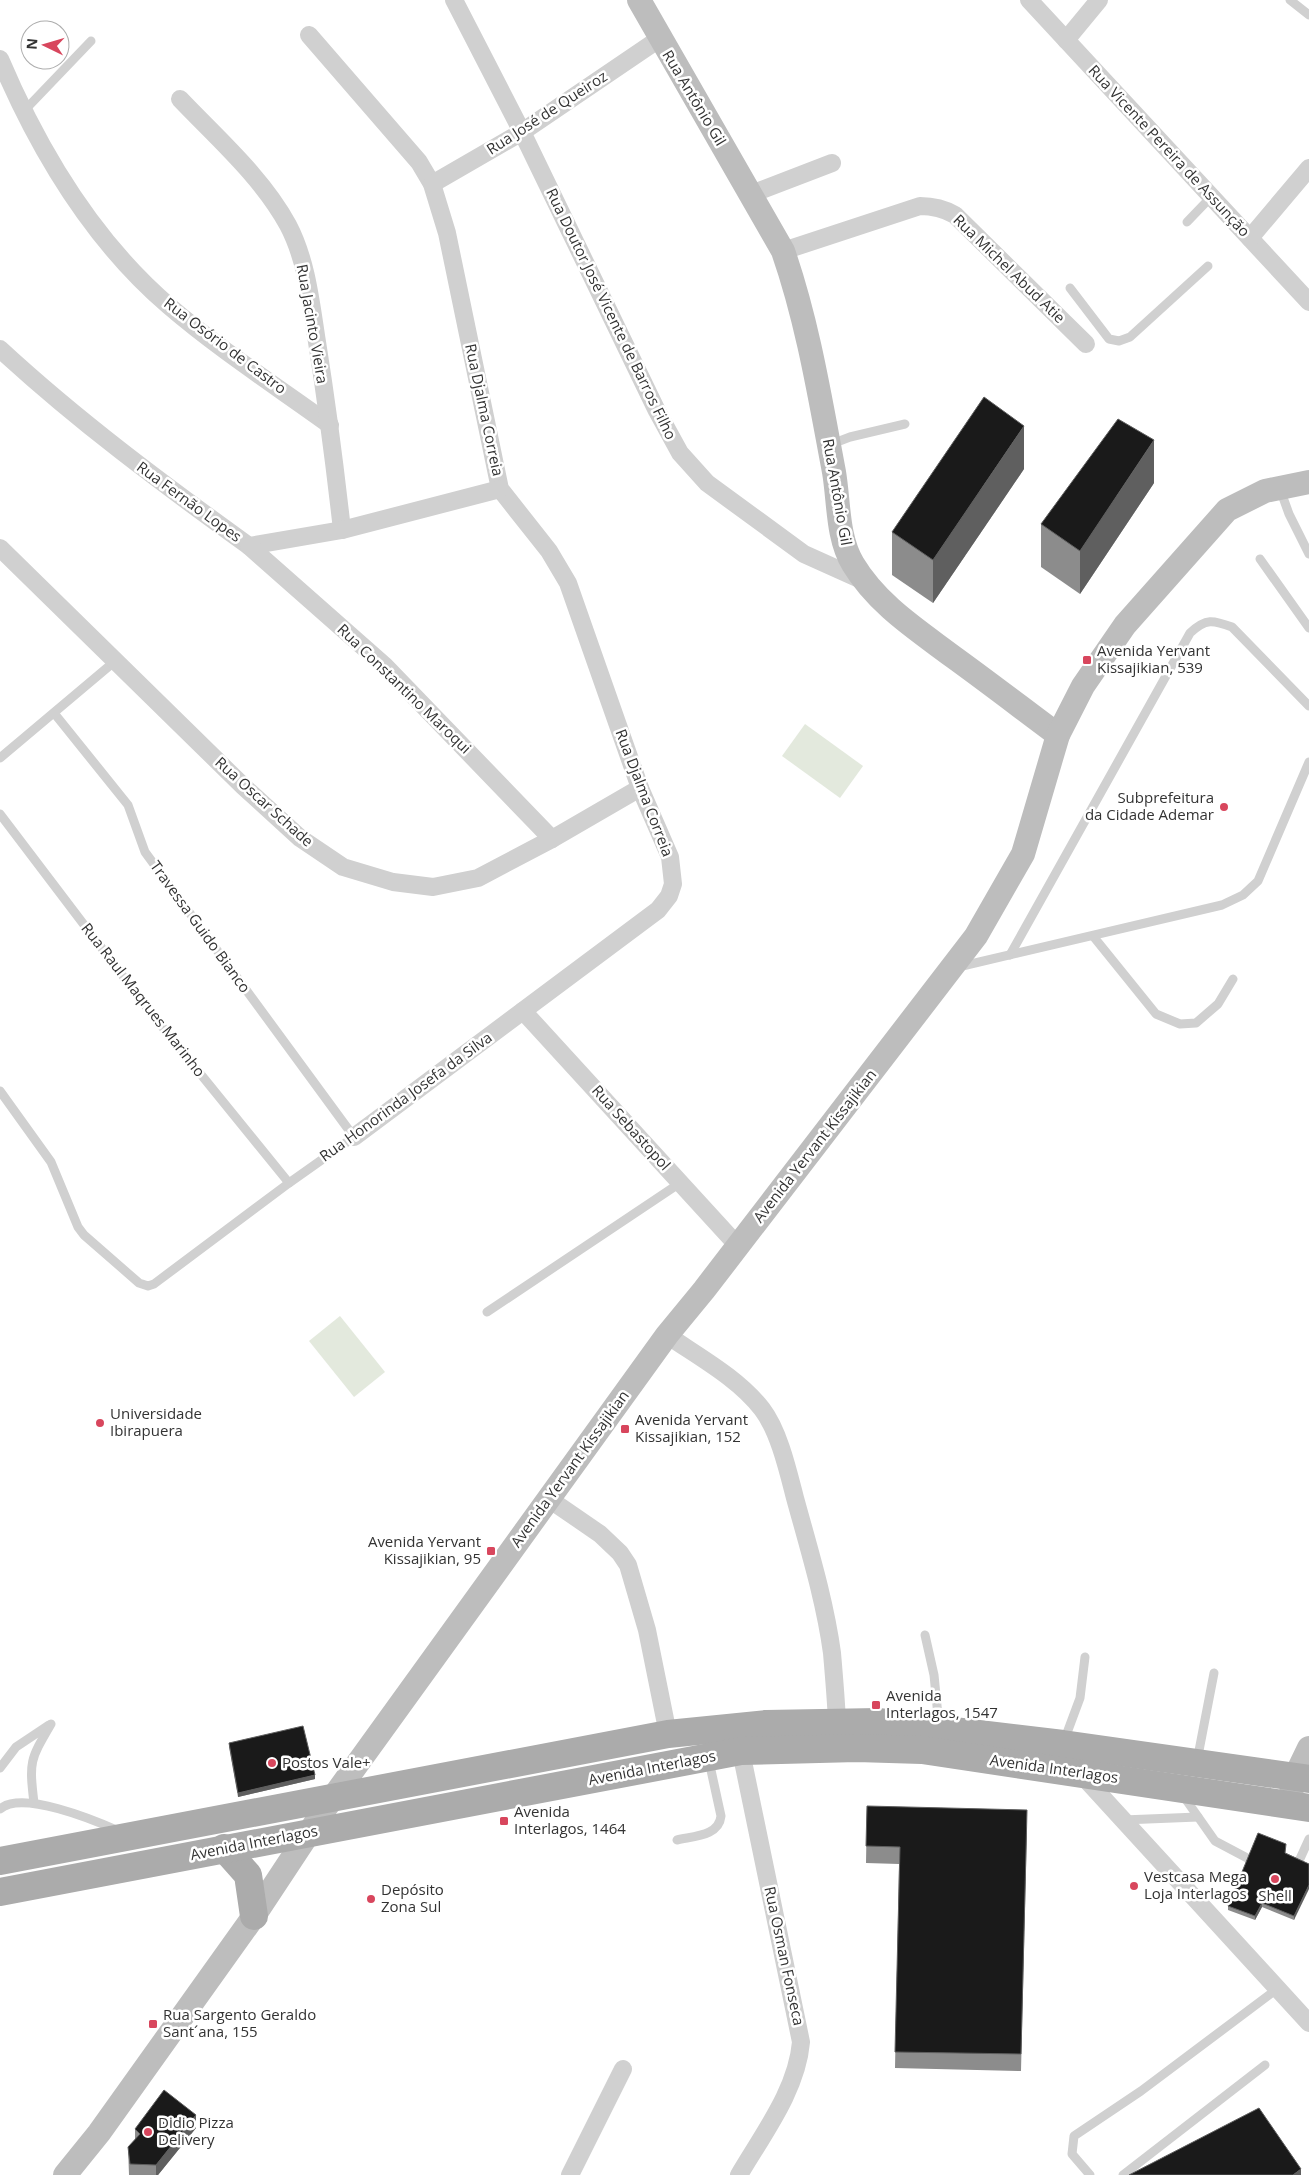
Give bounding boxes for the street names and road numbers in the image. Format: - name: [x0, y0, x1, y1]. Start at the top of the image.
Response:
- street label: Rua Antônio Gil: [658, 46, 731, 149]
- street label: Rua Vicente Pereira de Assunção: [1085, 60, 1255, 241]
- street label: Rua José de Queiroz: [482, 66, 611, 159]
- street label: Rua Doutor José Vicente de Barros Filho: [542, 185, 682, 443]
- street label: Rua Michel Abud Atie: [949, 210, 1070, 327]
- street label: Rua Jacinto Vieira: [293, 263, 333, 385]
- street label: Rua Osório de Castro: [160, 293, 291, 398]
- street label: Rua Djalma Correia: [461, 342, 509, 478]
- street label: Rua Antônio Gil: [819, 437, 857, 547]
- street label: Rua Fernão Lopes: [133, 456, 246, 546]
- street label: Rua Constantino Maroqui: [333, 619, 476, 758]
- street label: Rua Djalma Correia: [611, 726, 678, 859]
- street label: Rua Oscar Schade: [211, 752, 318, 851]
- street label: Travessa Guido Bianco: [146, 856, 255, 996]
- street label: Rua Raul Maqrues Marinho: [77, 918, 210, 1080]
- street label: Rua Honorinda Josefa da Silva: [315, 1027, 496, 1166]
- street label: Avenida Yervant Kissajikian: [748, 1065, 880, 1226]
- street label: Rua Sebastopol: [588, 1080, 675, 1174]
- street label: Avenida Yervant Kissajikian: [505, 1386, 633, 1551]
- street label: Avenida Interlagos: [586, 1745, 717, 1789]
- street label: Avenida Interlagos: [989, 1749, 1120, 1787]
- street label: Avenida Interlagos: [188, 1820, 319, 1864]
- street label: Rua Osman Fonseca: [760, 1884, 810, 2027]

